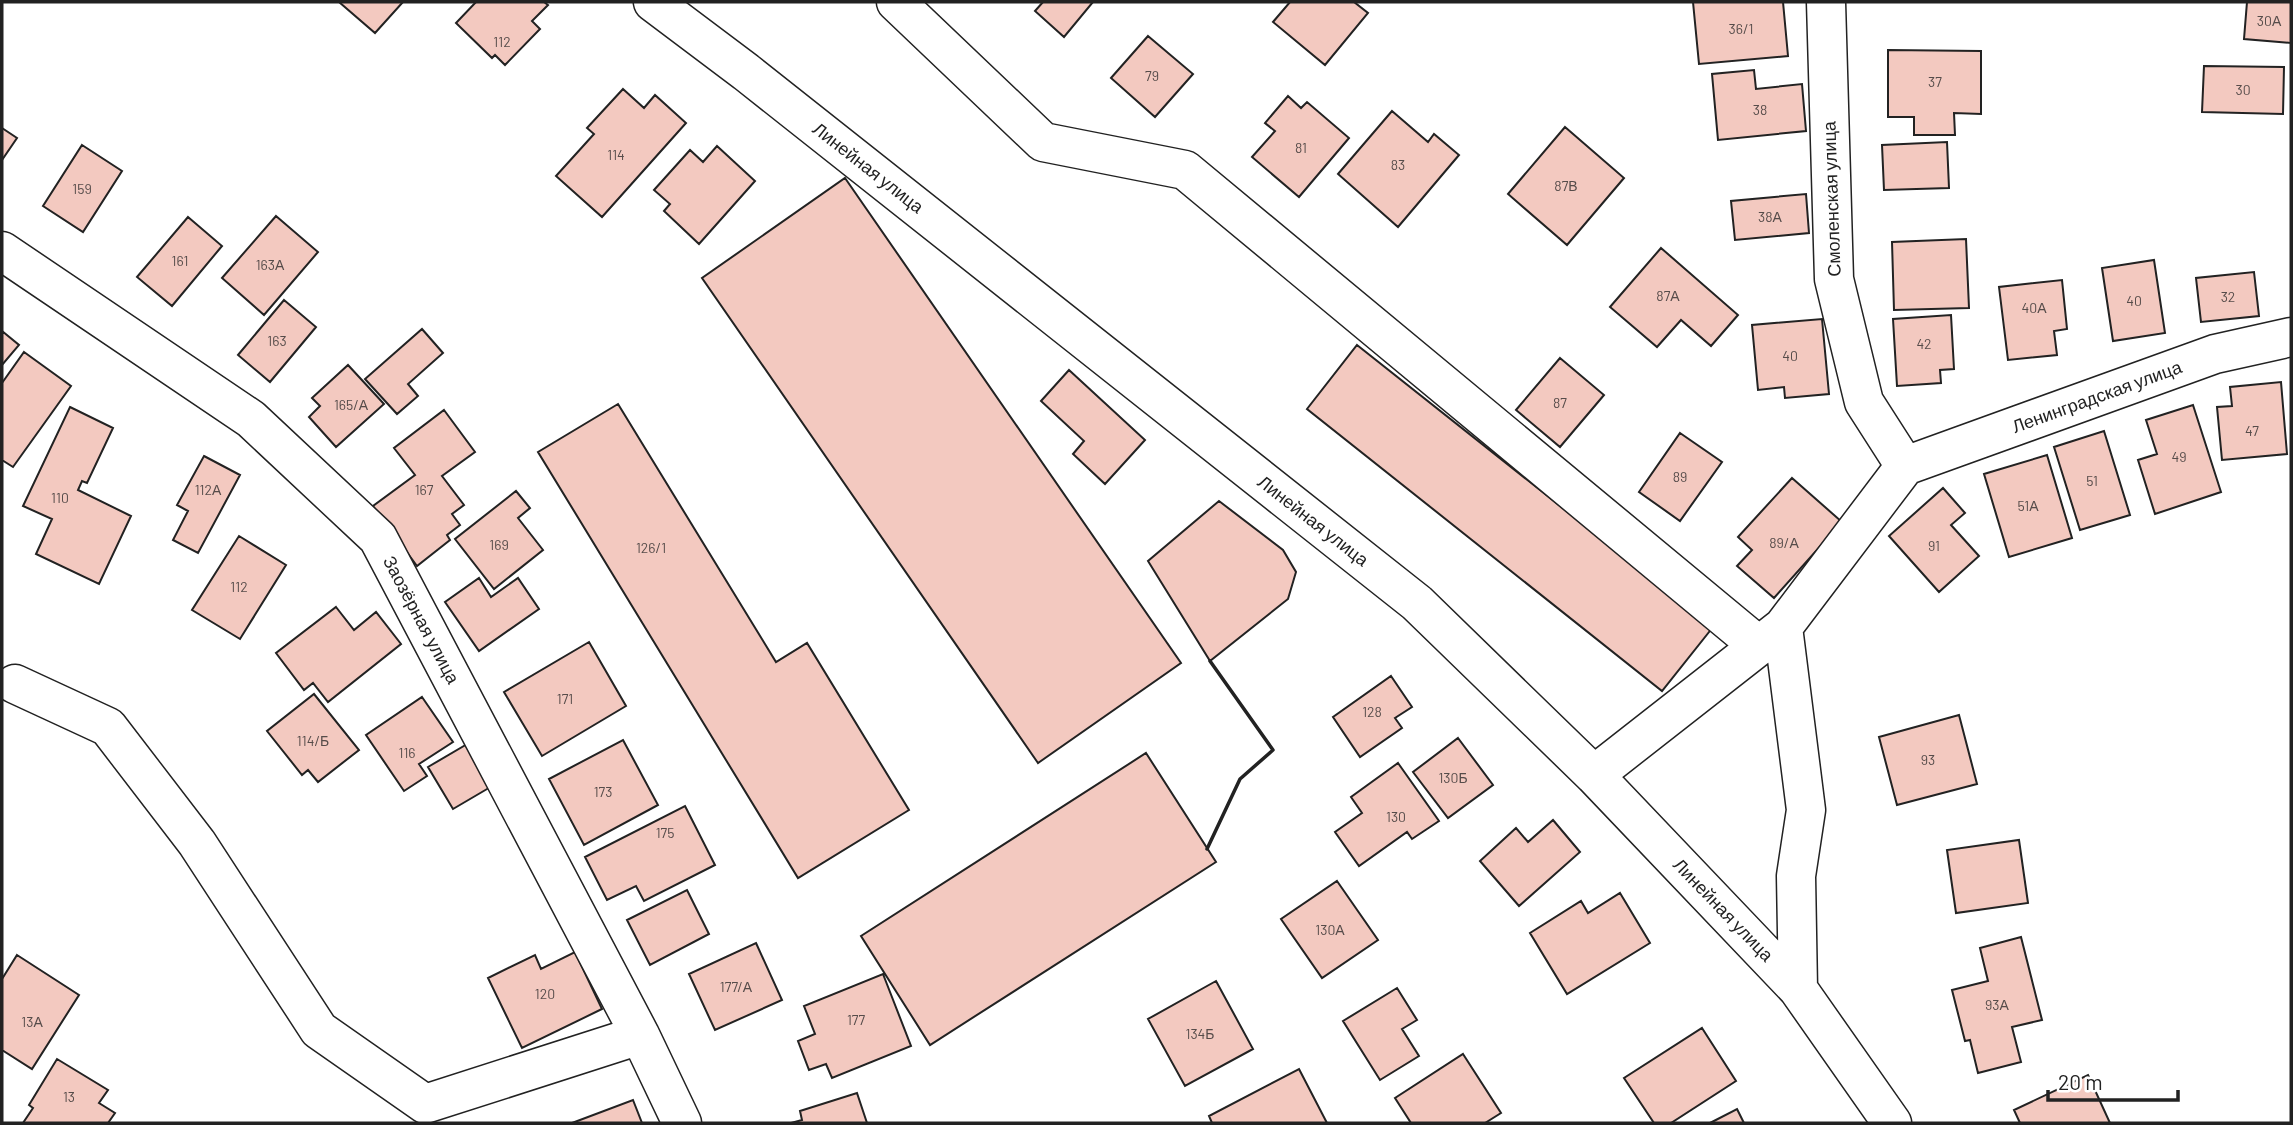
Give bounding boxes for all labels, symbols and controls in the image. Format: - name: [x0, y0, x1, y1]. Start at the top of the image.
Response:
- house number: 30А: [2257, 12, 2282, 29]
- house number: 36/1: [1729, 20, 1753, 37]
- house number: 112: [493, 33, 511, 50]
- house number: 79: [1145, 67, 1159, 84]
- house number: 37: [1928, 73, 1942, 90]
- house number: 30: [2235, 81, 2251, 98]
- house number: 38: [1753, 101, 1767, 118]
- street label: Линейная улица: [809, 117, 929, 218]
- street label: Смоленская улица: [1817, 120, 1845, 277]
- house number: 81: [1295, 139, 1307, 156]
- house number: 114: [607, 146, 625, 163]
- house number: 83: [1391, 156, 1405, 173]
- house number: 87В: [1554, 177, 1578, 194]
- house number: 159: [72, 180, 92, 197]
- house number: 38А: [1758, 208, 1783, 225]
- house number: 161: [172, 252, 188, 269]
- house number: 163А: [256, 256, 285, 273]
- house number: 87А: [1656, 287, 1680, 304]
- house number: 32: [2221, 288, 2235, 305]
- house number: 40: [2126, 292, 2142, 309]
- house number: 40А: [2022, 299, 2047, 316]
- house number: 163: [267, 332, 287, 349]
- house number: 42: [1916, 335, 1932, 352]
- house number: 40: [1782, 347, 1798, 364]
- street label: Ленинградская улица: [2009, 355, 2185, 437]
- house number: 87: [1553, 394, 1567, 411]
- house number: 165/А: [334, 396, 369, 413]
- house number: 47: [2245, 422, 2259, 439]
- house number: 49: [2171, 448, 2187, 465]
- house number: 89: [1673, 468, 1687, 485]
- street label: Линейная улица: [1254, 470, 1374, 571]
- house number: 51: [2086, 472, 2098, 489]
- house number: 112А: [195, 481, 222, 498]
- house number: 167: [415, 481, 434, 498]
- house number: 110: [51, 489, 69, 506]
- house number: 51А: [2017, 497, 2039, 514]
- house number: 89/А: [1769, 534, 1799, 551]
- house number: 169: [489, 536, 509, 553]
- house number: 91: [1928, 537, 1940, 554]
- house number: 126/1: [636, 539, 666, 556]
- street label: Заозёрная улица: [379, 552, 465, 688]
- house number: 112: [230, 578, 248, 595]
- house number: 171: [557, 690, 573, 707]
- house number: 128: [1362, 703, 1382, 720]
- house number: 114/Б: [297, 732, 329, 749]
- house number: 116: [398, 744, 416, 761]
- house number: 93: [1921, 751, 1935, 768]
- house number: 130Б: [1438, 769, 1468, 786]
- house number: 173: [594, 783, 612, 800]
- house number: 130: [1386, 808, 1406, 825]
- house number: 175: [656, 824, 674, 841]
- street label: Линейная улица: [1669, 853, 1779, 966]
- house number: 130А: [1315, 921, 1345, 938]
- house number: 177/А: [720, 978, 753, 995]
- house number: 120: [535, 985, 555, 1002]
- house number: 93А: [1985, 996, 2010, 1013]
- house number: 177: [847, 1011, 865, 1028]
- house number: 13А: [21, 1013, 43, 1030]
- house number: 134Б: [1185, 1025, 1215, 1042]
- scale bar: [2048, 1058, 2178, 1102]
- text: 20 m: [2058, 1069, 2103, 1094]
- house number: 13: [63, 1088, 75, 1105]

